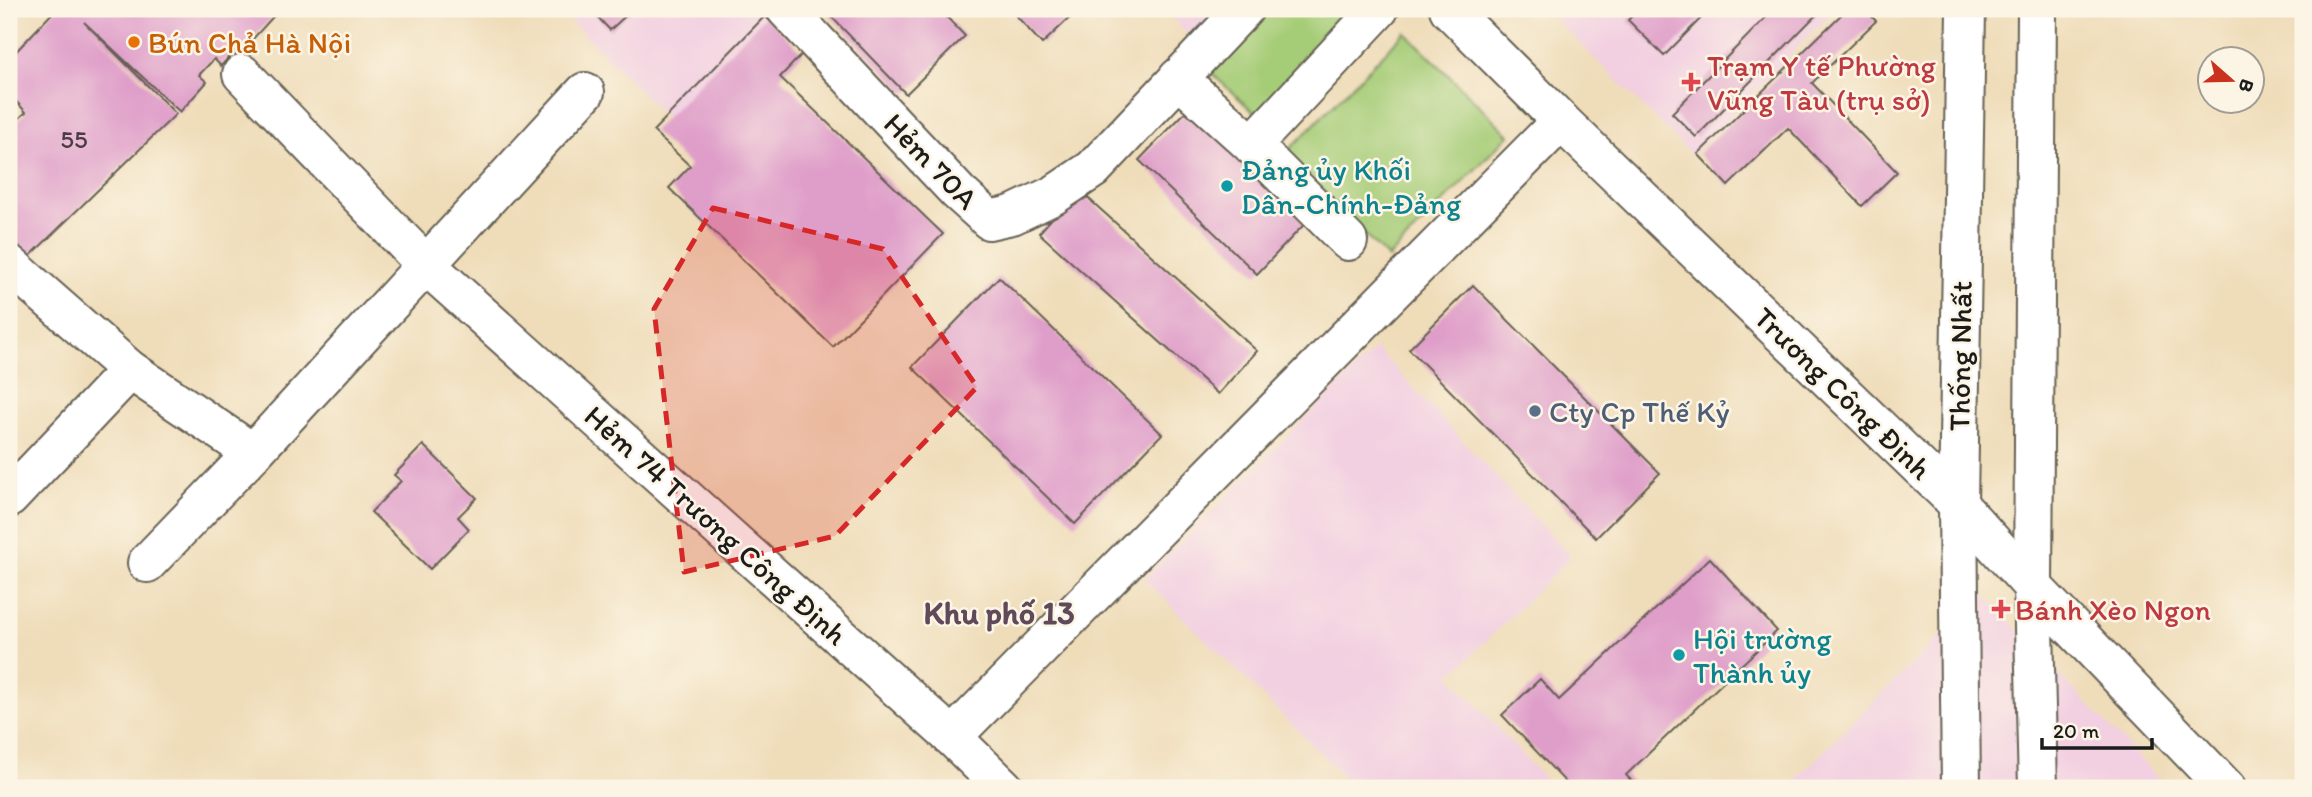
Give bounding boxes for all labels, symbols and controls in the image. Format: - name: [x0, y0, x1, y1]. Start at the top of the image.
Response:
- place label: Bún Chả Hà Nội: [148, 24, 351, 61]
- marker: Bún Chả Hà Nội: [126, 34, 142, 50]
- north arrow: [2196, 46, 2266, 116]
- place label: Trạm Y tế Phường Vũng Tàu (trụ sở): [1707, 47, 1937, 118]
- marker: Trạm Y tế Phường Vũng Tàu (trụ sở): [1681, 72, 1701, 92]
- text: B: [2234, 76, 2259, 95]
- street label: Hẻm 70A: [876, 105, 986, 217]
- house number: 55: [60, 123, 88, 155]
- place label: Đảng ủy Khối Dân-Chính-Đảng: [1241, 151, 1462, 222]
- marker: Đảng ủy Khối Dân-Chính-Đảng: [1219, 178, 1235, 194]
- street label: Thống Nhất: [1940, 280, 1980, 432]
- street label: Trương Công Định: [1747, 299, 1939, 487]
- place label: Cty Cp Thế Kỷ: [1549, 393, 1730, 430]
- street label: Hẻm 74 Trương Công Định: [577, 397, 855, 653]
- marker: Cty Cp Thế Kỷ: [1527, 403, 1543, 419]
- place label: Bánh Xèo Ngon: [2015, 591, 2211, 628]
- district label: Khu phố 13: [923, 594, 1075, 632]
- marker: Bánh Xèo Ngon: [1993, 601, 2009, 617]
- place label: Hội trường Thành ủy: [1693, 620, 1832, 691]
- marker: Hội trường Thành ủy: [1671, 647, 1687, 663]
- scale bar: [2042, 706, 2153, 750]
- text: 20 m: [2053, 718, 2100, 743]

